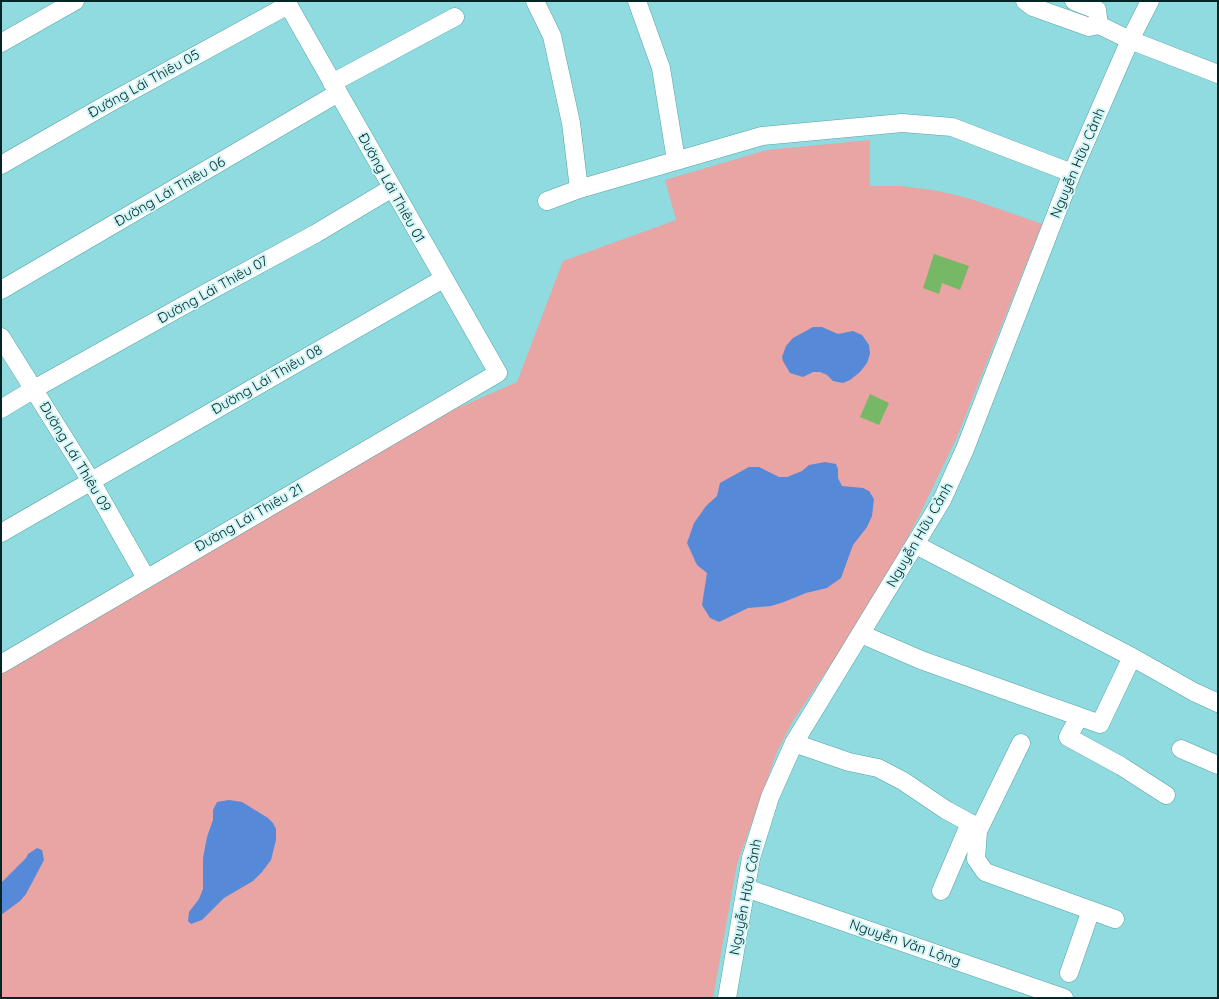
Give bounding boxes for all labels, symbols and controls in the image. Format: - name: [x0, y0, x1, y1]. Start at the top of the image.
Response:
- street label: Đường Lái Thiêu 05: [85, 46, 203, 122]
- street label: Nguyễn Hữu Cảnh: [1047, 105, 1109, 221]
- street label: Đường Lái Thiêu 01: [354, 130, 428, 246]
- street label: Đường Lái Thiêu 06: [112, 154, 228, 230]
- street label: Đường Lái Thiêu 07: [155, 253, 271, 327]
- street label: Đường Lái Thiêu 08: [209, 342, 325, 418]
- street label: Đường Lái Thiêu 09: [36, 399, 114, 515]
- street label: Đường Lái Thiêu 21: [192, 480, 306, 556]
- street label: Nguyễn Hữu Cảnh: [883, 480, 957, 590]
- street label: Nguyễn Hữu Cảnh: [726, 837, 766, 957]
- street label: Nguyễn Văn Lộng: [847, 916, 963, 970]

